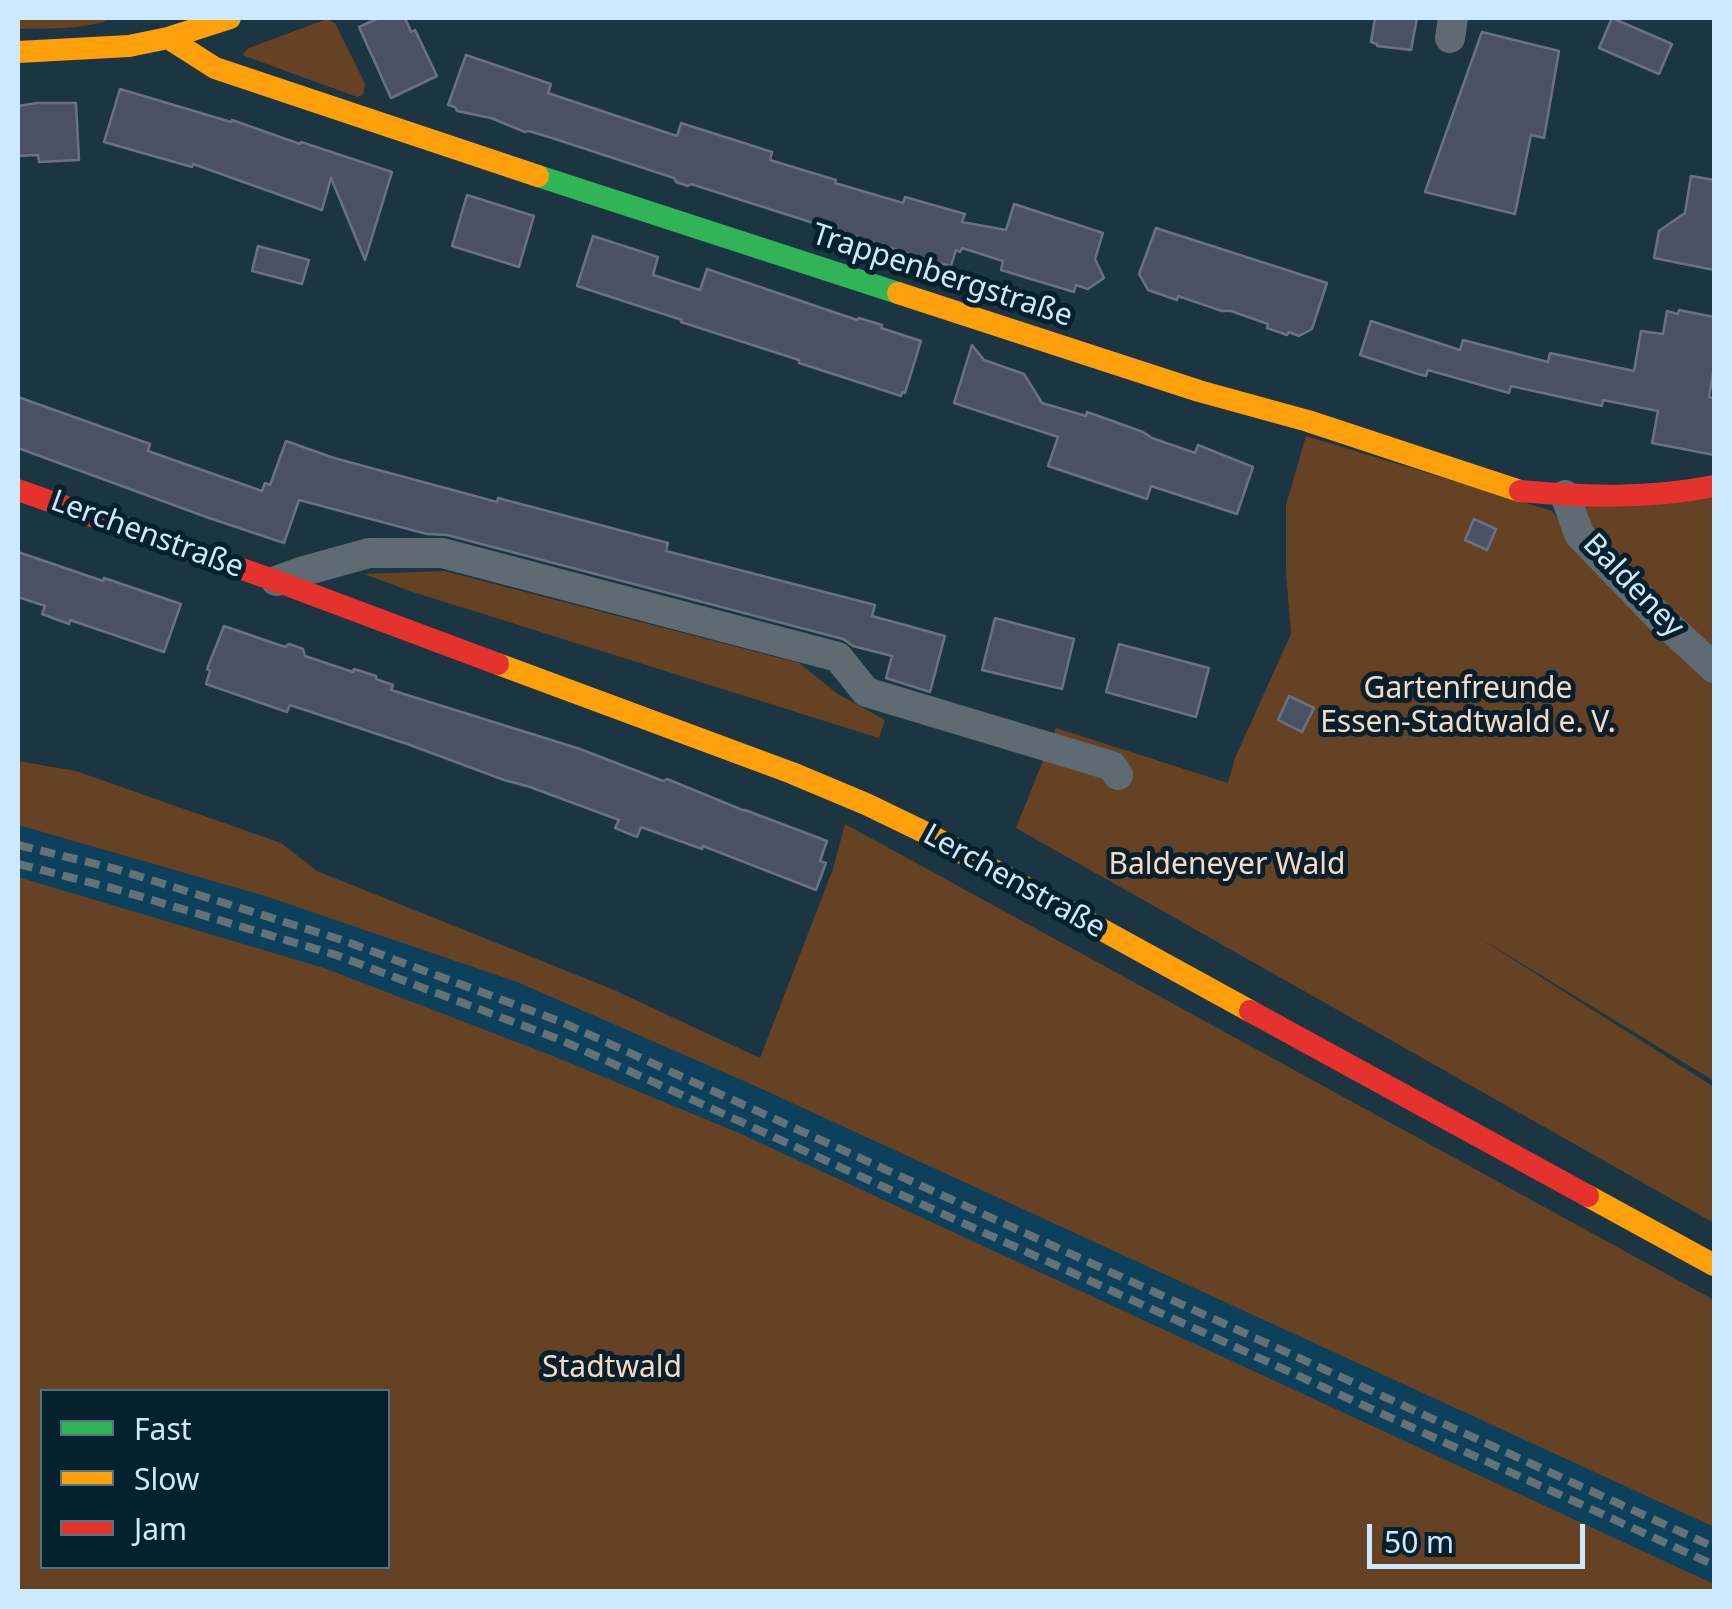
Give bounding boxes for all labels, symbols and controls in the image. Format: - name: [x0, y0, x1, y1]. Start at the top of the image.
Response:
- street label: Trappenbergstraße: [807, 217, 1077, 335]
- street label: Lerchenstraße: [46, 483, 248, 587]
- street label: Baldeney: [1575, 527, 1691, 645]
- park label: Gartenfreunde Essen-Stadtwald e. V.: [1320, 671, 1616, 742]
- street label: Lerchenstraße: [917, 817, 1111, 947]
- park label: Baldeneyer Wald: [1108, 847, 1346, 883]
- park label: Stadtwald: [542, 1350, 682, 1386]
- legend: [40, 1389, 390, 1569]
- text: Fast: [134, 1408, 192, 1449]
- text: Slow: [134, 1458, 199, 1499]
- scale bar: [1372, 1504, 1590, 1566]
- text: Jam: [134, 1508, 187, 1549]
- text: 50 m: [1384, 1521, 1454, 1562]

